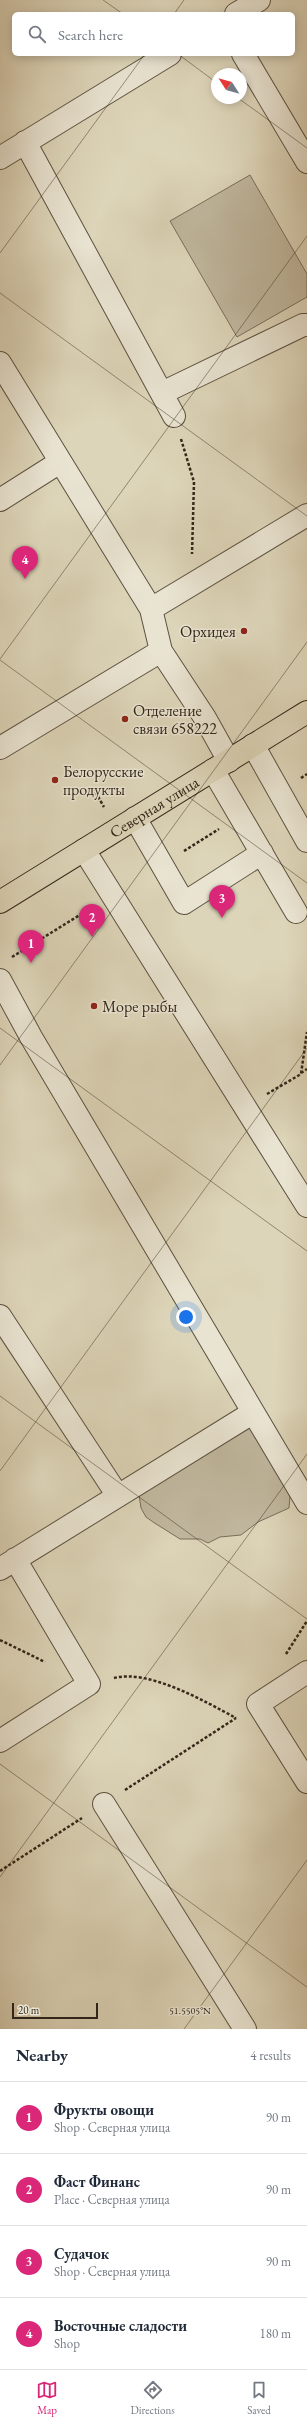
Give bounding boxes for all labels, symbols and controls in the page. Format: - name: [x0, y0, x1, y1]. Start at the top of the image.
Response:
- search box: [12, 12, 295, 56]
- icon: search: [26, 23, 48, 45]
- text: Search here: [58, 25, 123, 44]
- north arrow: [211, 68, 247, 104]
- pin: 4: [12, 546, 38, 579]
- place label: Орхидея: [180, 621, 236, 642]
- marker: Орхидея: [239, 626, 249, 636]
- place label: Отделение связи 658222: [133, 700, 217, 739]
- marker: Отделение связи 658222: [120, 714, 130, 724]
- place label: Белорусские продукты: [63, 761, 144, 800]
- street label: Северная улица: [105, 771, 203, 842]
- marker: Белорусские продукты: [50, 775, 60, 785]
- pin: 3: [209, 885, 235, 918]
- pin: 2: [79, 904, 105, 937]
- pin: 1: [18, 930, 44, 963]
- place label: Море рыбы: [102, 996, 177, 1017]
- marker: Море рыбы: [89, 1001, 99, 1011]
- your location: [176, 1307, 196, 1327]
- scale bar: [12, 2001, 98, 2020]
- text: 20 m: [18, 2003, 39, 2017]
- text: 51.5505°N: [169, 2004, 211, 2017]
- text: Nearby: [16, 2044, 68, 2066]
- text: 4 results: [250, 2047, 291, 2064]
- text: Фрукты овощи: [54, 2100, 154, 2119]
- text: 1: [26, 2109, 32, 2126]
- text: 90 m: [266, 2109, 291, 2126]
- text: Shop · Северная улица: [54, 2119, 170, 2136]
- text: Фаст Финанс: [54, 2172, 140, 2191]
- text: 2: [26, 2181, 32, 2198]
- text: 90 m: [266, 2181, 291, 2198]
- text: Place · Северная улица: [54, 2191, 170, 2208]
- text: Судачок: [54, 2244, 109, 2263]
- text: 3: [26, 2253, 32, 2270]
- text: 90 m: [266, 2253, 291, 2270]
- text: Shop · Северная улица: [54, 2263, 170, 2280]
- text: Восточные сладости: [54, 2316, 187, 2335]
- text: 4: [26, 2325, 32, 2342]
- text: 180 m: [260, 2325, 291, 2342]
- text: Shop: [54, 2335, 80, 2352]
- tab: Map: [36, 2379, 58, 2417]
- tab: Directions: [131, 2379, 175, 2417]
- tab: Saved: [247, 2379, 271, 2417]

